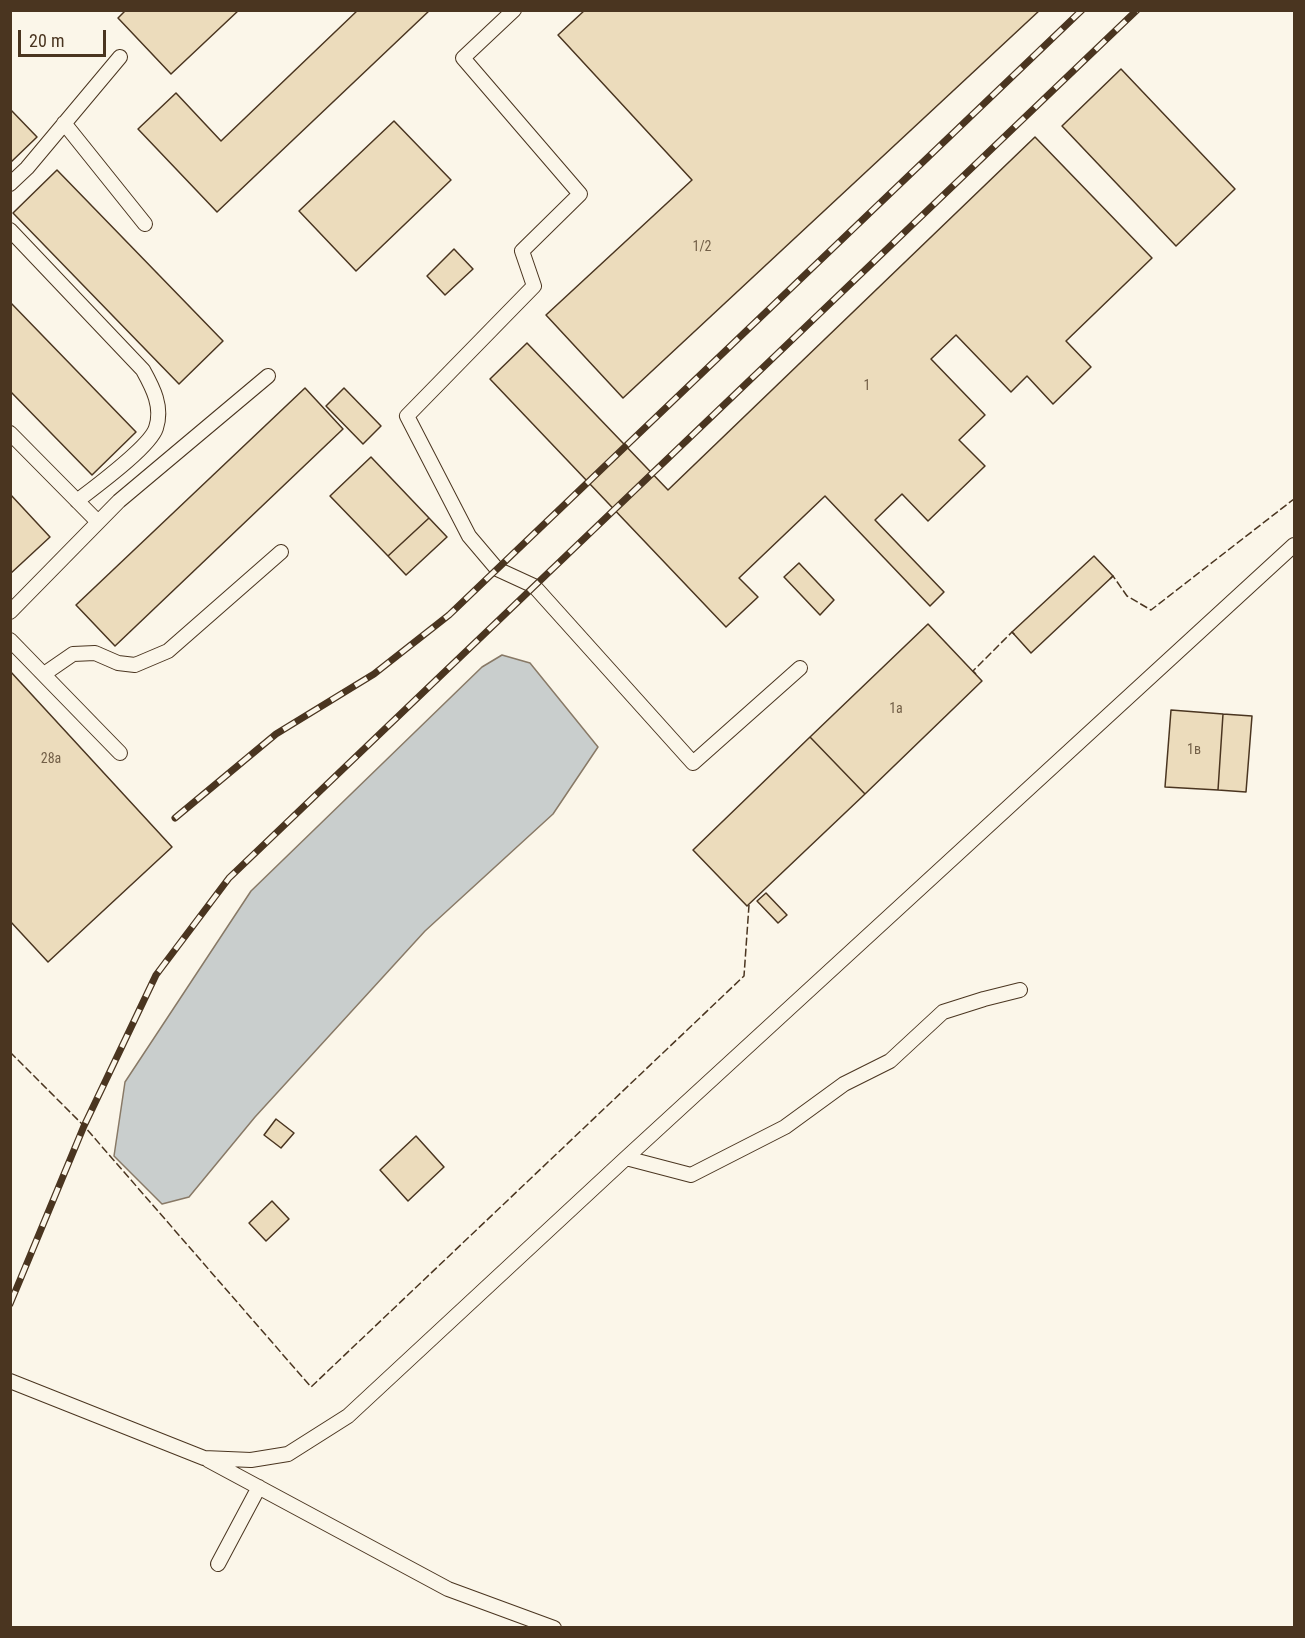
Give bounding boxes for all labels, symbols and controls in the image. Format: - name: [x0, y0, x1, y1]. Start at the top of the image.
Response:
- scale bar: [21, 18, 110, 56]
- text: 20 m: [29, 30, 64, 51]
- house number: 1/2: [692, 239, 712, 255]
- house number: 1: [864, 378, 870, 394]
- house number: 1а: [889, 701, 903, 717]
- house number: 1в: [1187, 742, 1201, 758]
- house number: 28а: [41, 751, 61, 767]

